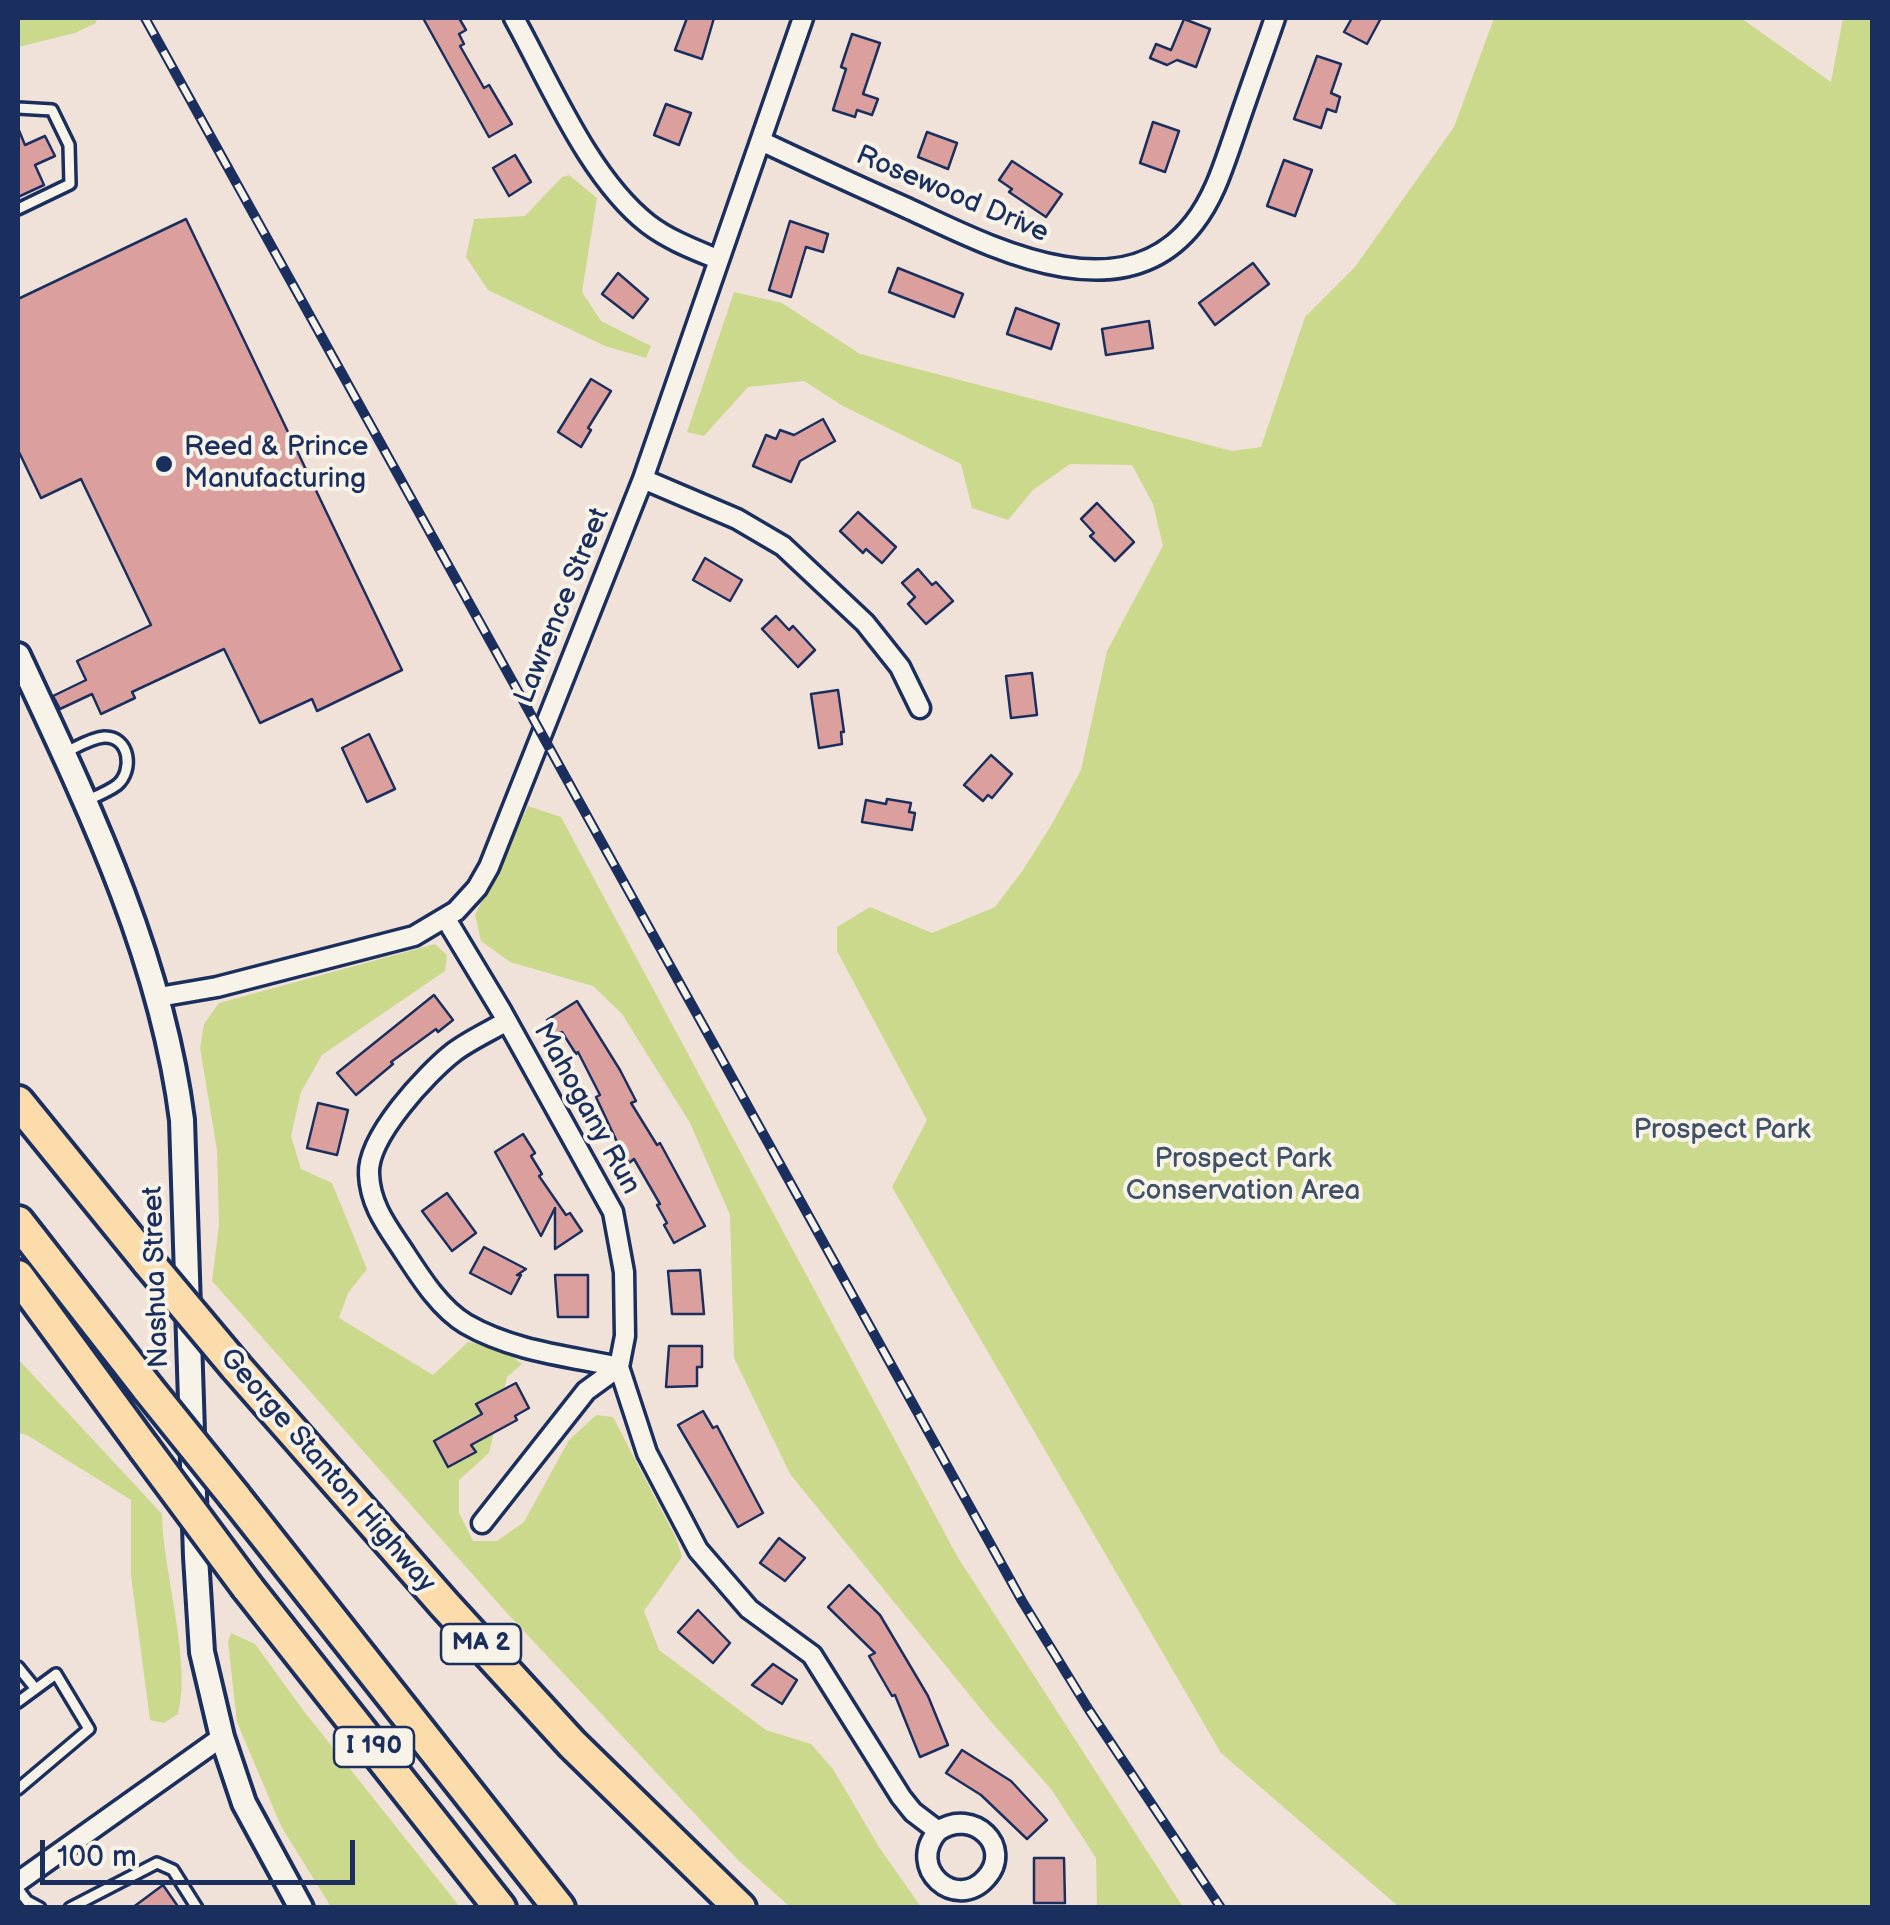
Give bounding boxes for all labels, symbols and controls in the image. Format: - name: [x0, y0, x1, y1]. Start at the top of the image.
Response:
- street label: Rosewood Drive: [851, 139, 1053, 251]
- place label: Reed & Prince Manufacturing: [184, 431, 368, 497]
- marker: Reed & Prince Manufacturing: [153, 453, 175, 475]
- street label: Lawrence Street: [509, 503, 617, 709]
- street label: Mahogany Run: [525, 1017, 647, 1201]
- park label: Prospect Park: [1634, 1114, 1810, 1148]
- park label: Prospect Park Conservation Area: [1126, 1143, 1360, 1209]
- street label: Nashua Street: [137, 1185, 177, 1369]
- street label: George Stanton Highway: [212, 1342, 442, 1600]
- road number: MA 2: [441, 1624, 521, 1664]
- road number: I 190: [334, 1727, 414, 1767]
- scale bar: [45, 1820, 360, 1882]
- text: 100 m: [57, 1839, 137, 1875]

